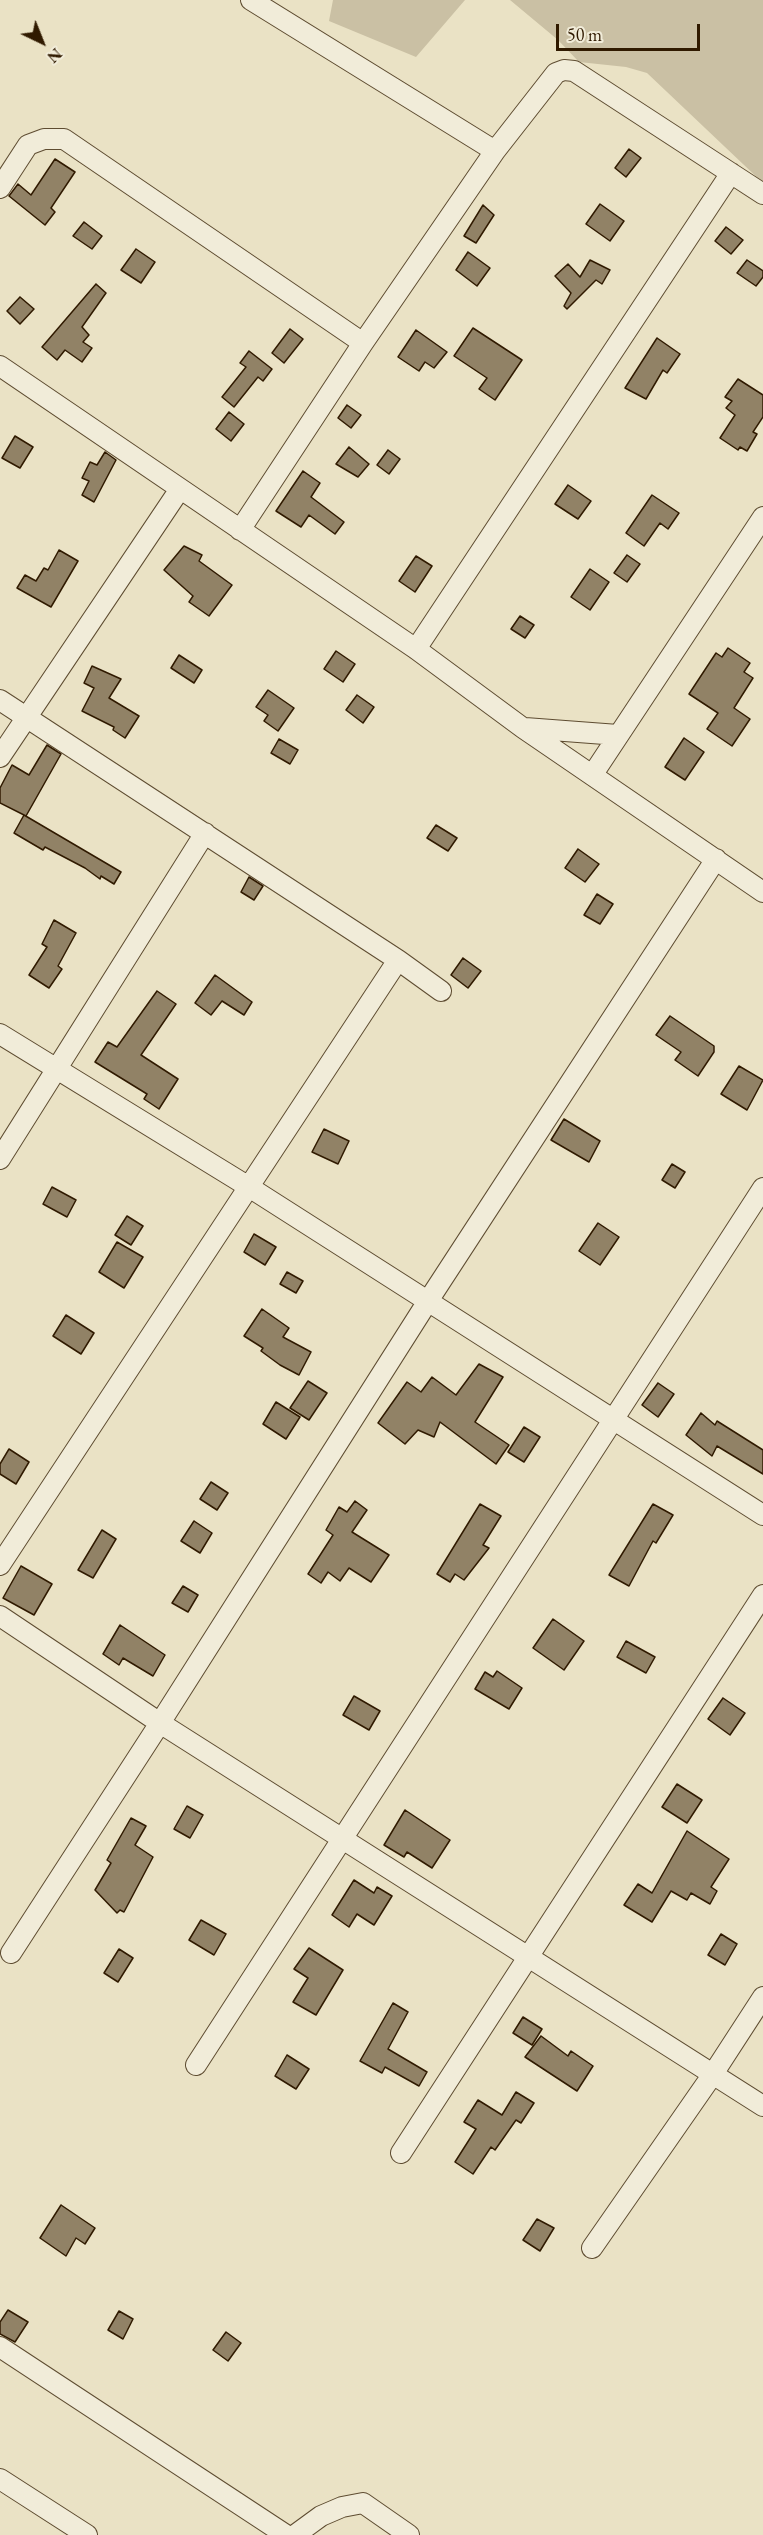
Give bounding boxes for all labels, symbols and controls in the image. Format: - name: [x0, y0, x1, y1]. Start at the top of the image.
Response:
- north arrow: [12, 12, 72, 72]
- scale bar: [559, 12, 703, 50]
- text: 50 m: [567, 23, 602, 46]
- text: N: [43, 43, 67, 68]

